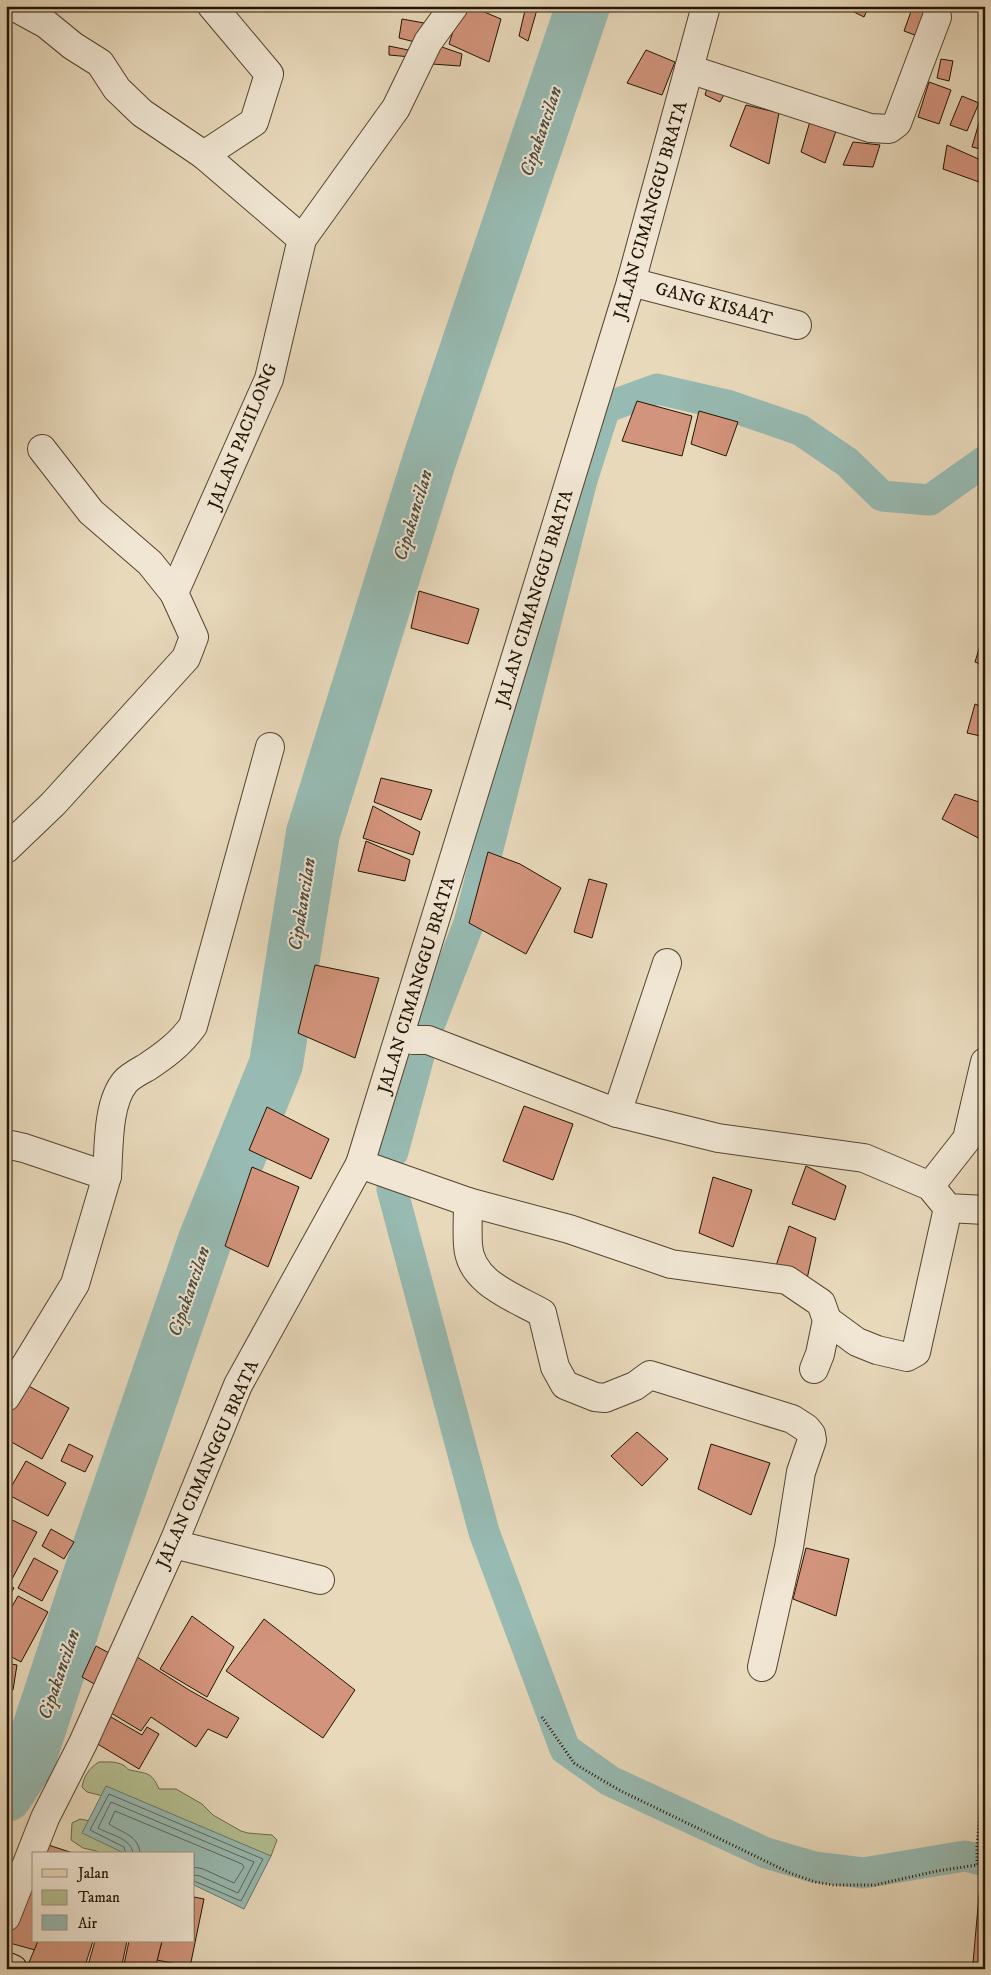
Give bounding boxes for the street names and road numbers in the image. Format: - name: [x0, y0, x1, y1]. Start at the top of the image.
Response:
- street label: JALAN CIMANGGU BRATA: [609, 98, 693, 324]
- street label: GANG KISAAT: [653, 278, 775, 330]
- street label: JALAN PACILONG: [203, 360, 282, 514]
- street label: JALAN CIMANGGU BRATA: [491, 487, 579, 711]
- street label: JALAN CIMANGGU BRATA: [373, 874, 461, 1098]
- street label: JALAN CIMANGGU BRATA: [151, 1356, 264, 1574]

